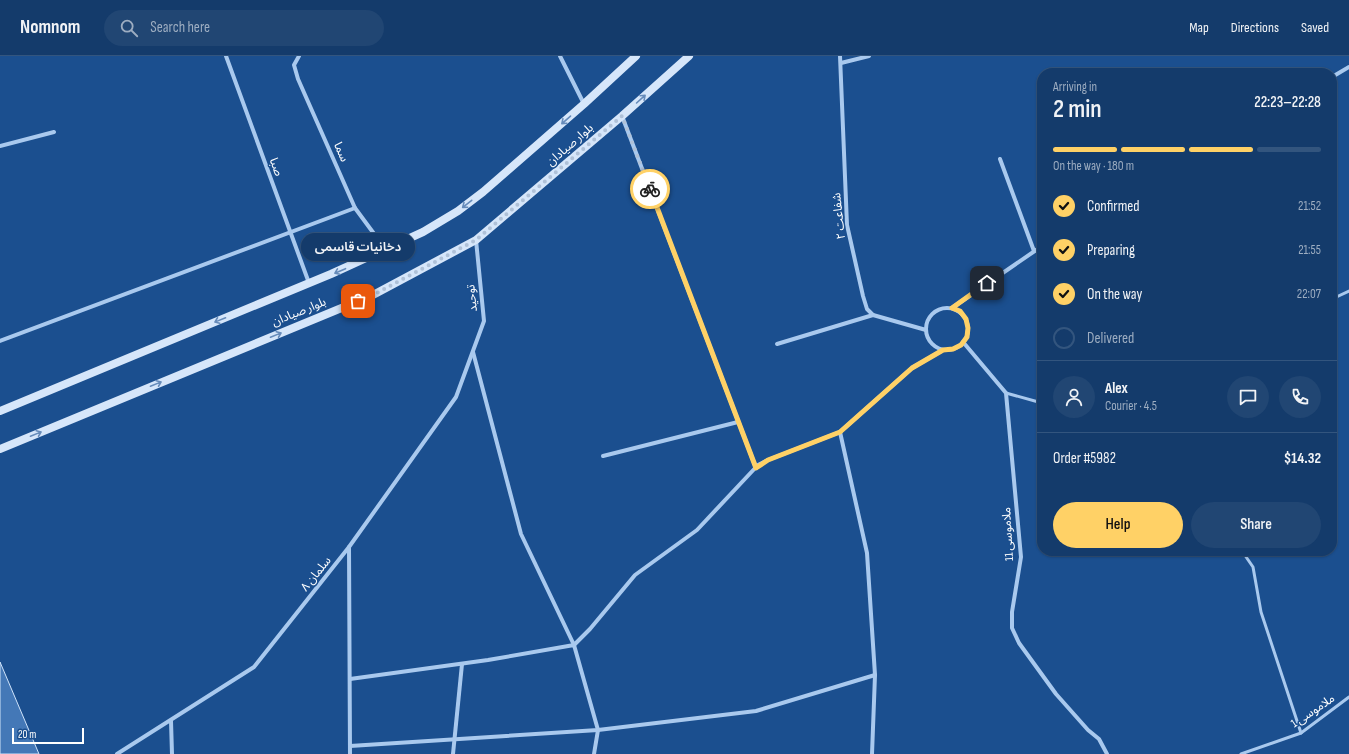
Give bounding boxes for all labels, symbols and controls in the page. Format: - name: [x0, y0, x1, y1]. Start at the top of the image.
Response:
- search box: [104, 10, 384, 46]
- text: Nomnom: [20, 16, 80, 39]
- icon: search: [118, 17, 140, 39]
- text: Search here: [150, 18, 210, 37]
- text: Map: [1189, 19, 1209, 36]
- text: Directions: [1231, 19, 1279, 36]
- text: Saved: [1301, 19, 1329, 36]
- text: Arriving in: [1053, 79, 1097, 95]
- text: 22:23–22:28: [1254, 93, 1321, 112]
- text: 2 min: [1053, 94, 1102, 125]
- one-way arrow: [636, 95, 646, 104]
- one-way arrow: [561, 115, 571, 125]
- street label: بلوار صیادان: [543, 121, 597, 169]
- street label: سما: [330, 140, 352, 164]
- street label: صبا: [266, 156, 286, 178]
- text: On the way · 180 m: [1053, 158, 1134, 174]
- courier: [630, 169, 670, 209]
- icon: bike: [639, 178, 661, 200]
- street label: شفاعت ۲: [829, 192, 849, 240]
- icon: check: [1053, 195, 1075, 217]
- text: Confirmed: [1087, 197, 1140, 216]
- text: 21:52: [1298, 198, 1321, 214]
- one-way arrow: [462, 200, 473, 209]
- callout: دخانیات قاسمی: [301, 233, 415, 261]
- text: دخانیات قاسمی: [315, 239, 401, 255]
- icon: check: [1053, 239, 1075, 261]
- text: Preparing: [1087, 241, 1135, 260]
- text: 21:55: [1298, 242, 1321, 258]
- pin: [970, 266, 1004, 300]
- one-way arrow: [334, 268, 346, 275]
- icon: home: [976, 272, 998, 294]
- street label: توحید: [463, 283, 481, 312]
- icon: check: [1053, 283, 1075, 305]
- pin: [341, 284, 375, 318]
- text: On the way: [1087, 285, 1142, 304]
- text: 22:07: [1297, 286, 1321, 302]
- icon: bag: [347, 290, 369, 312]
- street label: بلوار صیادان: [270, 294, 328, 330]
- one-way arrow: [214, 317, 226, 325]
- text: Delivered: [1087, 329, 1134, 348]
- one-way arrow: [270, 331, 282, 338]
- button: person: [1053, 376, 1095, 418]
- button: chat: [1227, 376, 1269, 418]
- button: phone: [1279, 376, 1321, 418]
- text: Alex: [1105, 379, 1128, 398]
- one-way arrow: [150, 380, 162, 388]
- text: Courier · 4.5: [1105, 398, 1157, 414]
- one-way arrow: [30, 430, 42, 437]
- text: Order #5982: [1053, 449, 1116, 468]
- text: $14.32: [1284, 449, 1321, 468]
- button: Help: [1053, 502, 1183, 548]
- button: Share: [1191, 502, 1321, 548]
- street label: ملاموسی 11: [999, 507, 1017, 561]
- street label: سلمان ۸: [297, 554, 335, 594]
- street label: ملاموسی 1: [1288, 691, 1338, 731]
- scale bar: [12, 726, 84, 745]
- text: 20 m: [18, 728, 36, 741]

